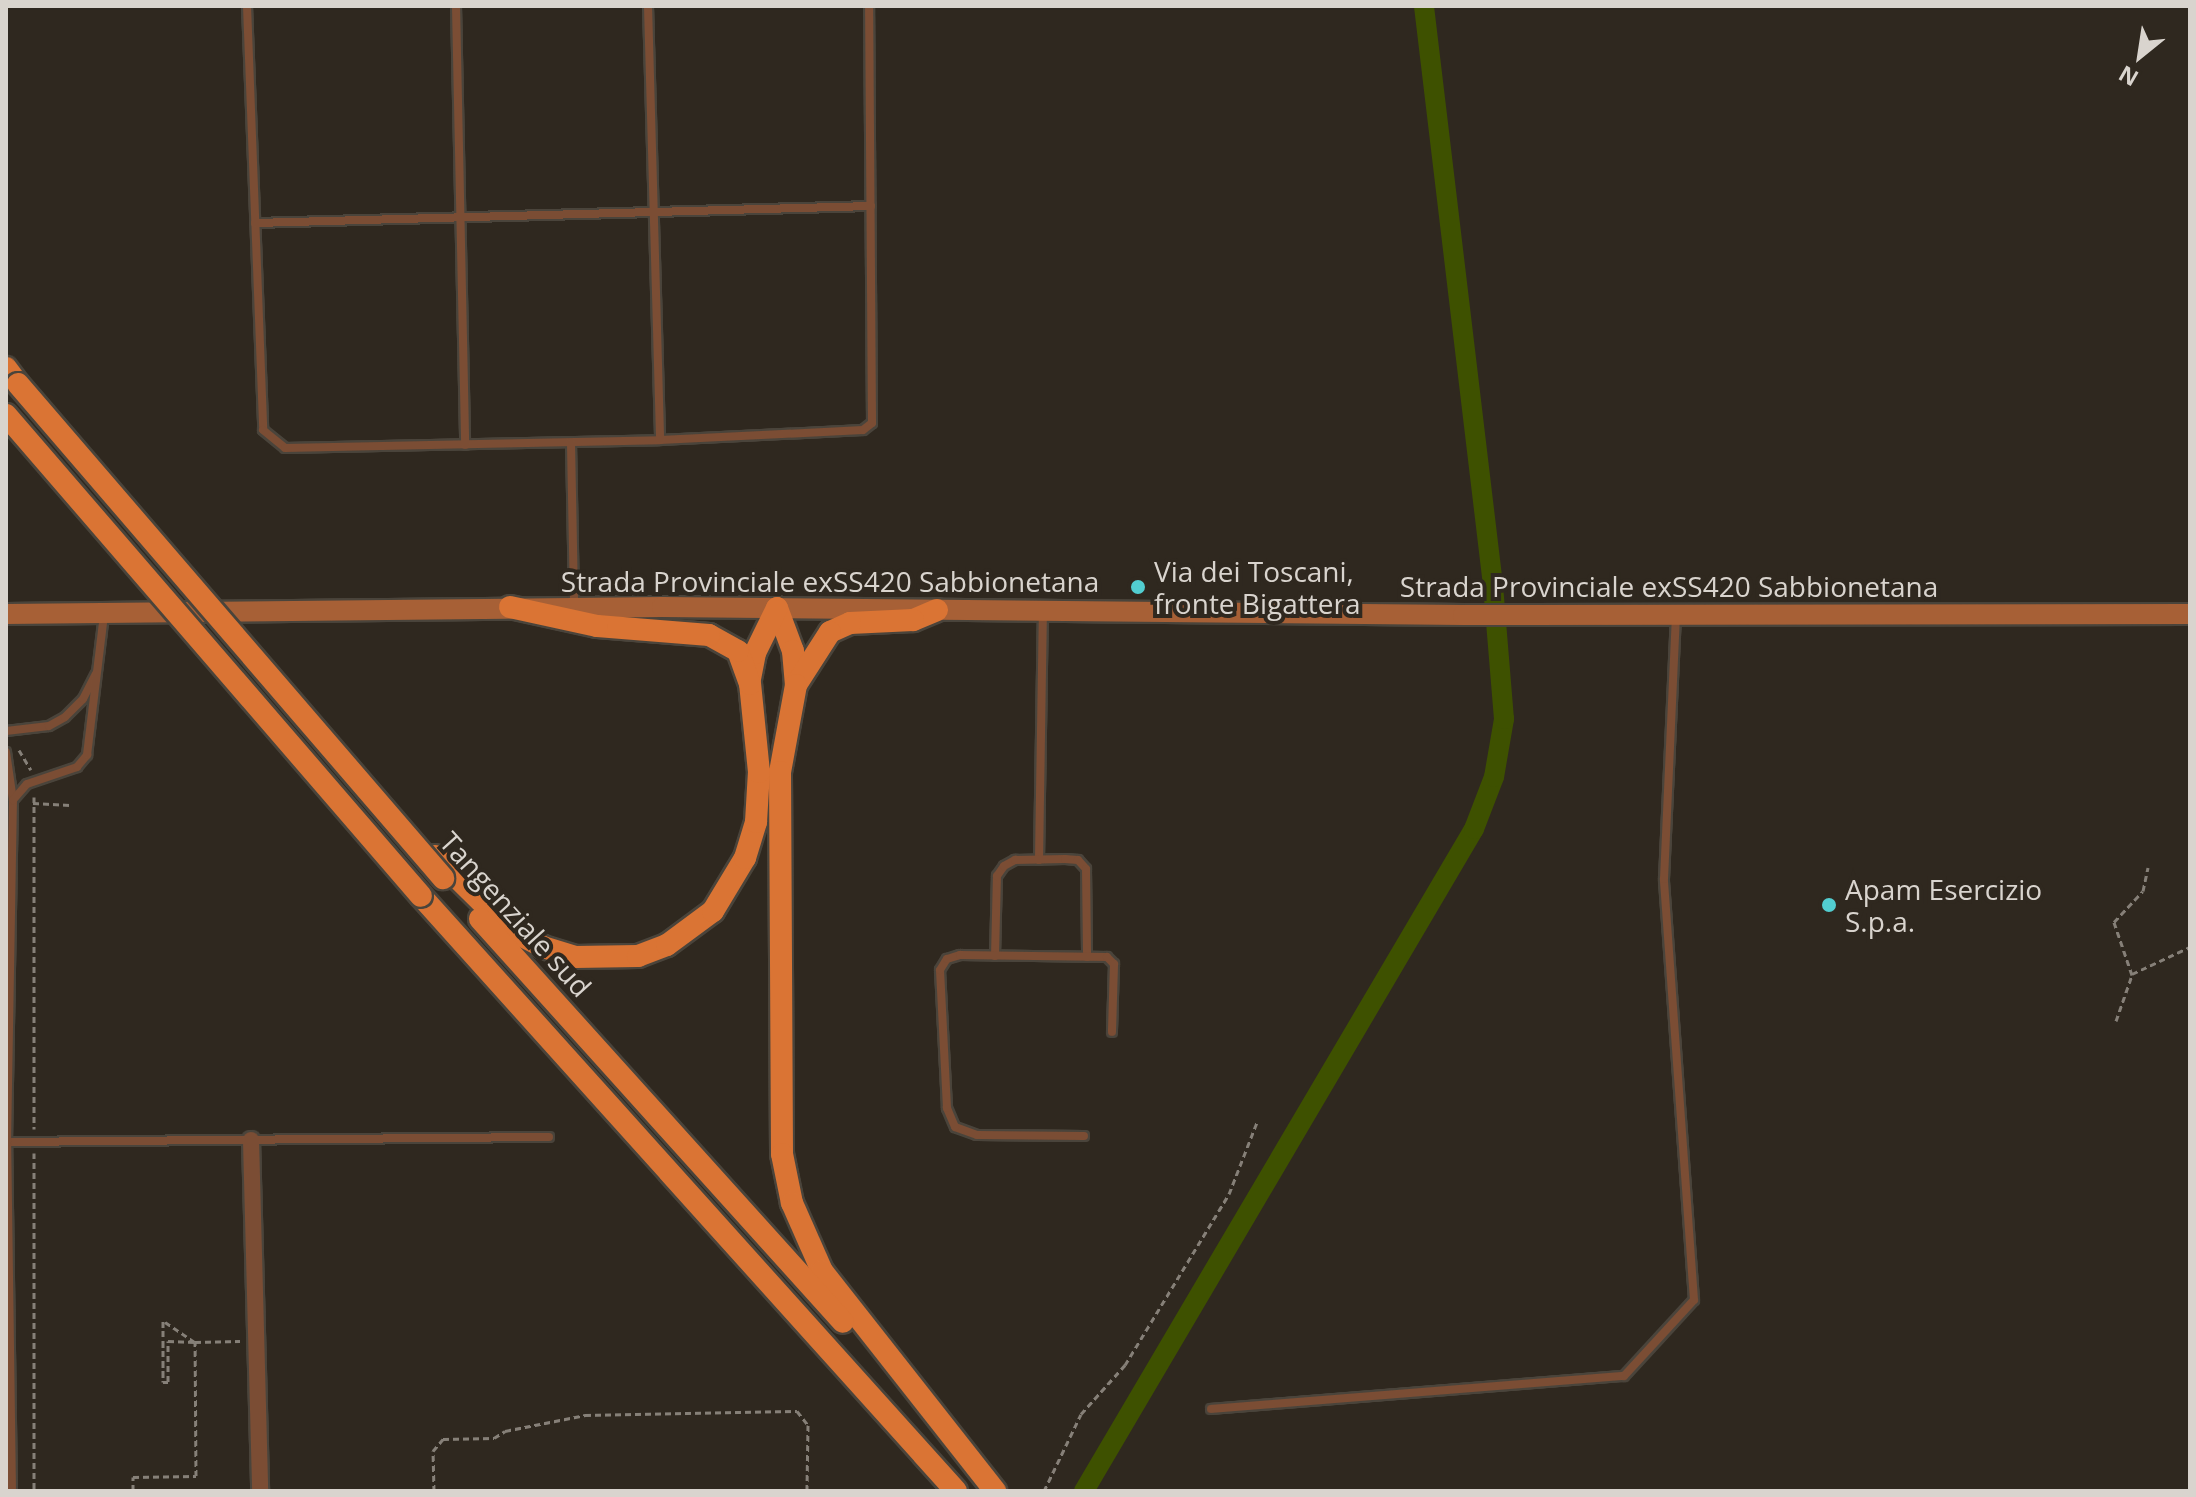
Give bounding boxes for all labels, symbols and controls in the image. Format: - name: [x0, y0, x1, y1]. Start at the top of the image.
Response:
- north arrow: [2100, 16, 2180, 96]
- text: N: [2113, 59, 2143, 94]
- place label: Via dei Toscani, fronte Bigattera: [1154, 554, 1360, 620]
- street label: Strada Provinciale exSS420 Sabbionetana: [561, 564, 1099, 598]
- street label: Strada Provinciale exSS420 Sabbionetana: [1400, 569, 1938, 603]
- marker: Via dei Toscani, fronte Bigattera: [1129, 578, 1147, 596]
- street label: Tangenziale sud: [433, 825, 599, 1003]
- place label: Apam Esercizio S.p.a.: [1845, 872, 2042, 938]
- marker: Apam Esercizio S.p.a.: [1820, 896, 1838, 914]

